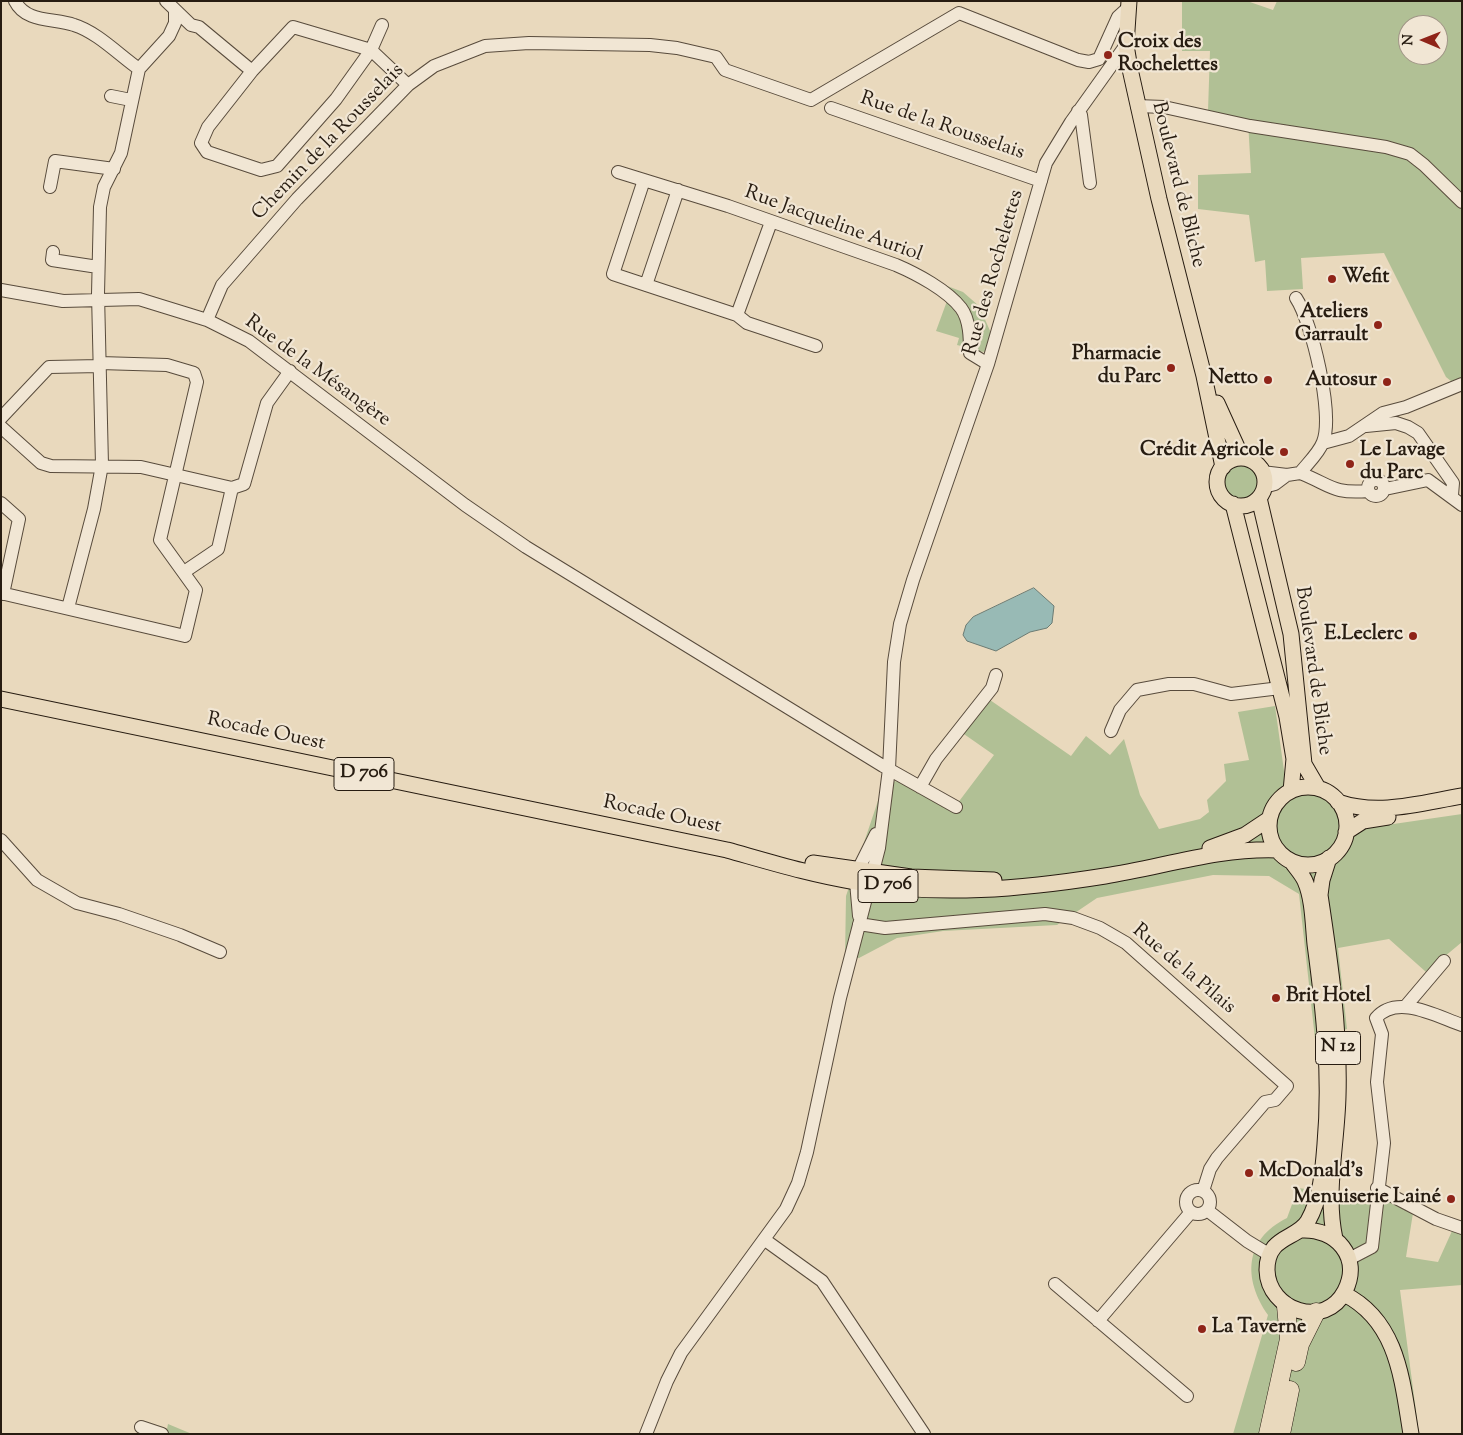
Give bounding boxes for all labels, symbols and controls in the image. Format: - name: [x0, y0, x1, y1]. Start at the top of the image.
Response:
- north arrow: [1398, 15, 1448, 65]
- place label: Croix des Rochelettes: [1118, 32, 1218, 79]
- text: N: [1399, 34, 1419, 46]
- marker: Croix des Rochelettes: [1102, 49, 1114, 61]
- street label: Chemin de la Rousselais: [248, 60, 410, 226]
- street label: Rue de la Rousselais: [857, 88, 1027, 166]
- street label: Boulevard de Bliche: [1145, 100, 1209, 270]
- street label: Rue Jacqueline Auriol: [741, 182, 925, 268]
- street label: Rue des Rochelettes: [960, 187, 1030, 359]
- place label: Wefit: [1342, 267, 1389, 291]
- marker: Wefit: [1326, 273, 1338, 285]
- place label: Ateliers Garrault: [1295, 302, 1368, 349]
- street label: Rue de la Mésangère: [239, 311, 395, 433]
- marker: Ateliers Garrault: [1372, 319, 1384, 331]
- place label: Pharmacie du Parc: [1072, 344, 1161, 391]
- marker: Pharmacie du Parc: [1165, 362, 1177, 374]
- place label: Netto: [1208, 368, 1258, 392]
- place label: Autosur: [1305, 370, 1377, 394]
- marker: Netto: [1262, 374, 1274, 386]
- marker: Autosur: [1381, 376, 1393, 388]
- place label: Crédit Agricole: [1140, 440, 1274, 464]
- place label: Le Lavage du Parc: [1360, 440, 1445, 487]
- marker: Crédit Agricole: [1278, 446, 1290, 458]
- marker: Le Lavage du Parc: [1344, 458, 1356, 470]
- street label: Boulevard de Bliche: [1288, 585, 1336, 757]
- place label: E.Leclerc: [1324, 624, 1403, 648]
- marker: E.Leclerc: [1407, 630, 1419, 642]
- street label: Rocade Ouest: [205, 709, 327, 757]
- road number: D 706: [334, 758, 394, 791]
- street label: Rocade Ouest: [601, 792, 723, 840]
- road number: D 706: [858, 869, 918, 902]
- street label: Rue de la Pilais: [1126, 920, 1240, 1020]
- place label: Brit Hotel: [1286, 986, 1371, 1010]
- marker: Brit Hotel: [1270, 992, 1282, 1004]
- road number: N 12: [1316, 1032, 1360, 1064]
- place label: McDonald's: [1259, 1161, 1363, 1185]
- marker: McDonald's: [1243, 1167, 1255, 1179]
- place label: Menuiserie Lainé: [1293, 1187, 1441, 1211]
- marker: Menuiserie Lainé: [1445, 1193, 1457, 1205]
- place label: La Taverne: [1212, 1317, 1306, 1341]
- marker: La Taverne: [1196, 1323, 1208, 1335]

